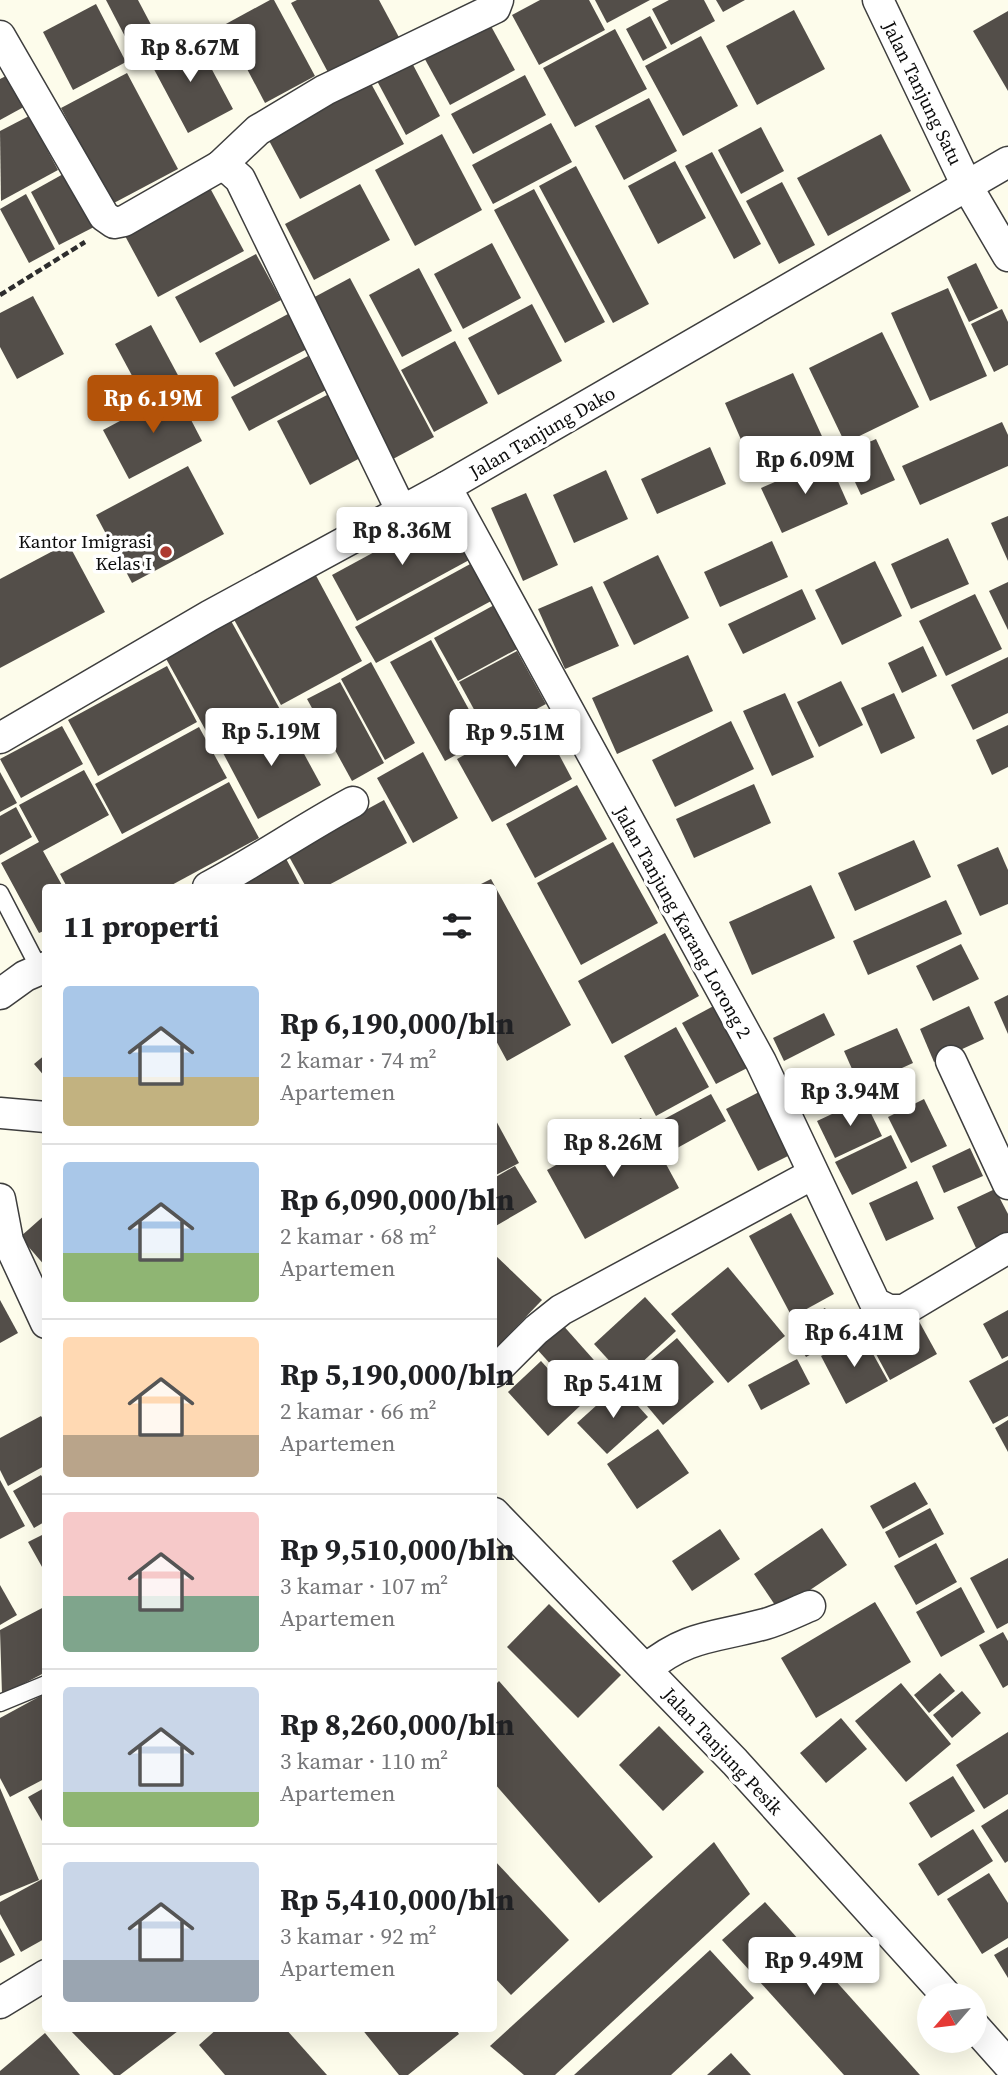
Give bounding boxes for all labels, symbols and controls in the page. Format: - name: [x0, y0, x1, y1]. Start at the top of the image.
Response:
- street label: Jalan Tanjung Satu: [876, 16, 969, 169]
- pin: Rp 8.67M: [118, 24, 262, 84]
- text: Rp 8.67M: [140, 31, 240, 63]
- pin: Rp 6.19M: [81, 376, 225, 435]
- street label: Jalan Tanjung Dako: [463, 380, 620, 485]
- text: Rp 6.19M: [103, 382, 203, 414]
- pin: Rp 6.09M: [733, 436, 877, 496]
- text: Rp 6.09M: [755, 443, 855, 475]
- pin: Rp 8.36M: [330, 508, 474, 567]
- text: Rp 8.36M: [352, 514, 452, 546]
- place label: Kantor Imigrasi Kelas I: [18, 528, 152, 576]
- marker: Kantor Imigrasi Kelas I: [158, 544, 174, 560]
- pin: Rp 5.19M: [199, 708, 343, 768]
- pin: Rp 9.51M: [443, 710, 587, 769]
- text: Rp 5.19M: [221, 715, 321, 747]
- text: Rp 9.51M: [465, 716, 565, 748]
- street label: Jalan Tanjung Karang Lorong 2: [608, 801, 758, 1043]
- text: 11 properti: [63, 906, 219, 947]
- icon: filters: [438, 907, 476, 945]
- text: Rp 6,190,000/bln: [280, 1003, 515, 1044]
- icon: home: [119, 1014, 203, 1098]
- text: 2 kamar · 74 m²: [280, 1044, 437, 1076]
- pin: Rp 3.94M: [778, 1068, 922, 1128]
- text: Rp 3.94M: [800, 1075, 900, 1107]
- text: Apartemen: [280, 1076, 395, 1108]
- pin: Rp 8.26M: [541, 1120, 685, 1179]
- text: Rp 8.26M: [563, 1126, 663, 1158]
- text: Rp 6,090,000/bln: [280, 1179, 515, 1220]
- icon: home: [119, 1190, 203, 1274]
- text: 2 kamar · 68 m²: [280, 1220, 437, 1252]
- text: Apartemen: [280, 1252, 395, 1284]
- pin: Rp 6.41M: [782, 1310, 926, 1369]
- text: Rp 6.41M: [804, 1316, 904, 1348]
- text: Rp 5,190,000/bln: [280, 1354, 515, 1395]
- pin: Rp 5.41M: [541, 1360, 685, 1420]
- icon: home: [119, 1365, 203, 1449]
- text: Rp 5.41M: [563, 1367, 663, 1399]
- text: 2 kamar · 66 m²: [280, 1395, 437, 1427]
- text: Apartemen: [280, 1427, 395, 1459]
- text: Rp 9,510,000/bln: [280, 1529, 515, 1570]
- icon: home: [119, 1540, 203, 1624]
- text: 3 kamar · 107 m²: [280, 1570, 448, 1602]
- text: Apartemen: [280, 1602, 395, 1634]
- street label: Jalan Tanjung Pesik: [656, 1681, 789, 1821]
- text: Rp 8,260,000/bln: [280, 1704, 515, 1745]
- icon: home: [119, 1715, 203, 1799]
- text: 3 kamar · 110 m²: [280, 1745, 448, 1777]
- text: Apartemen: [280, 1777, 395, 1809]
- text: Rp 5,410,000/bln: [280, 1879, 515, 1920]
- icon: home: [119, 1890, 203, 1974]
- text: 3 kamar · 92 m²: [280, 1920, 437, 1952]
- pin: Rp 9.49M: [742, 1938, 886, 1997]
- text: Rp 9.49M: [764, 1944, 864, 1976]
- text: Apartemen: [280, 1952, 395, 1984]
- north arrow: [917, 1983, 987, 2053]
- map controls: [917, 1983, 987, 2053]

